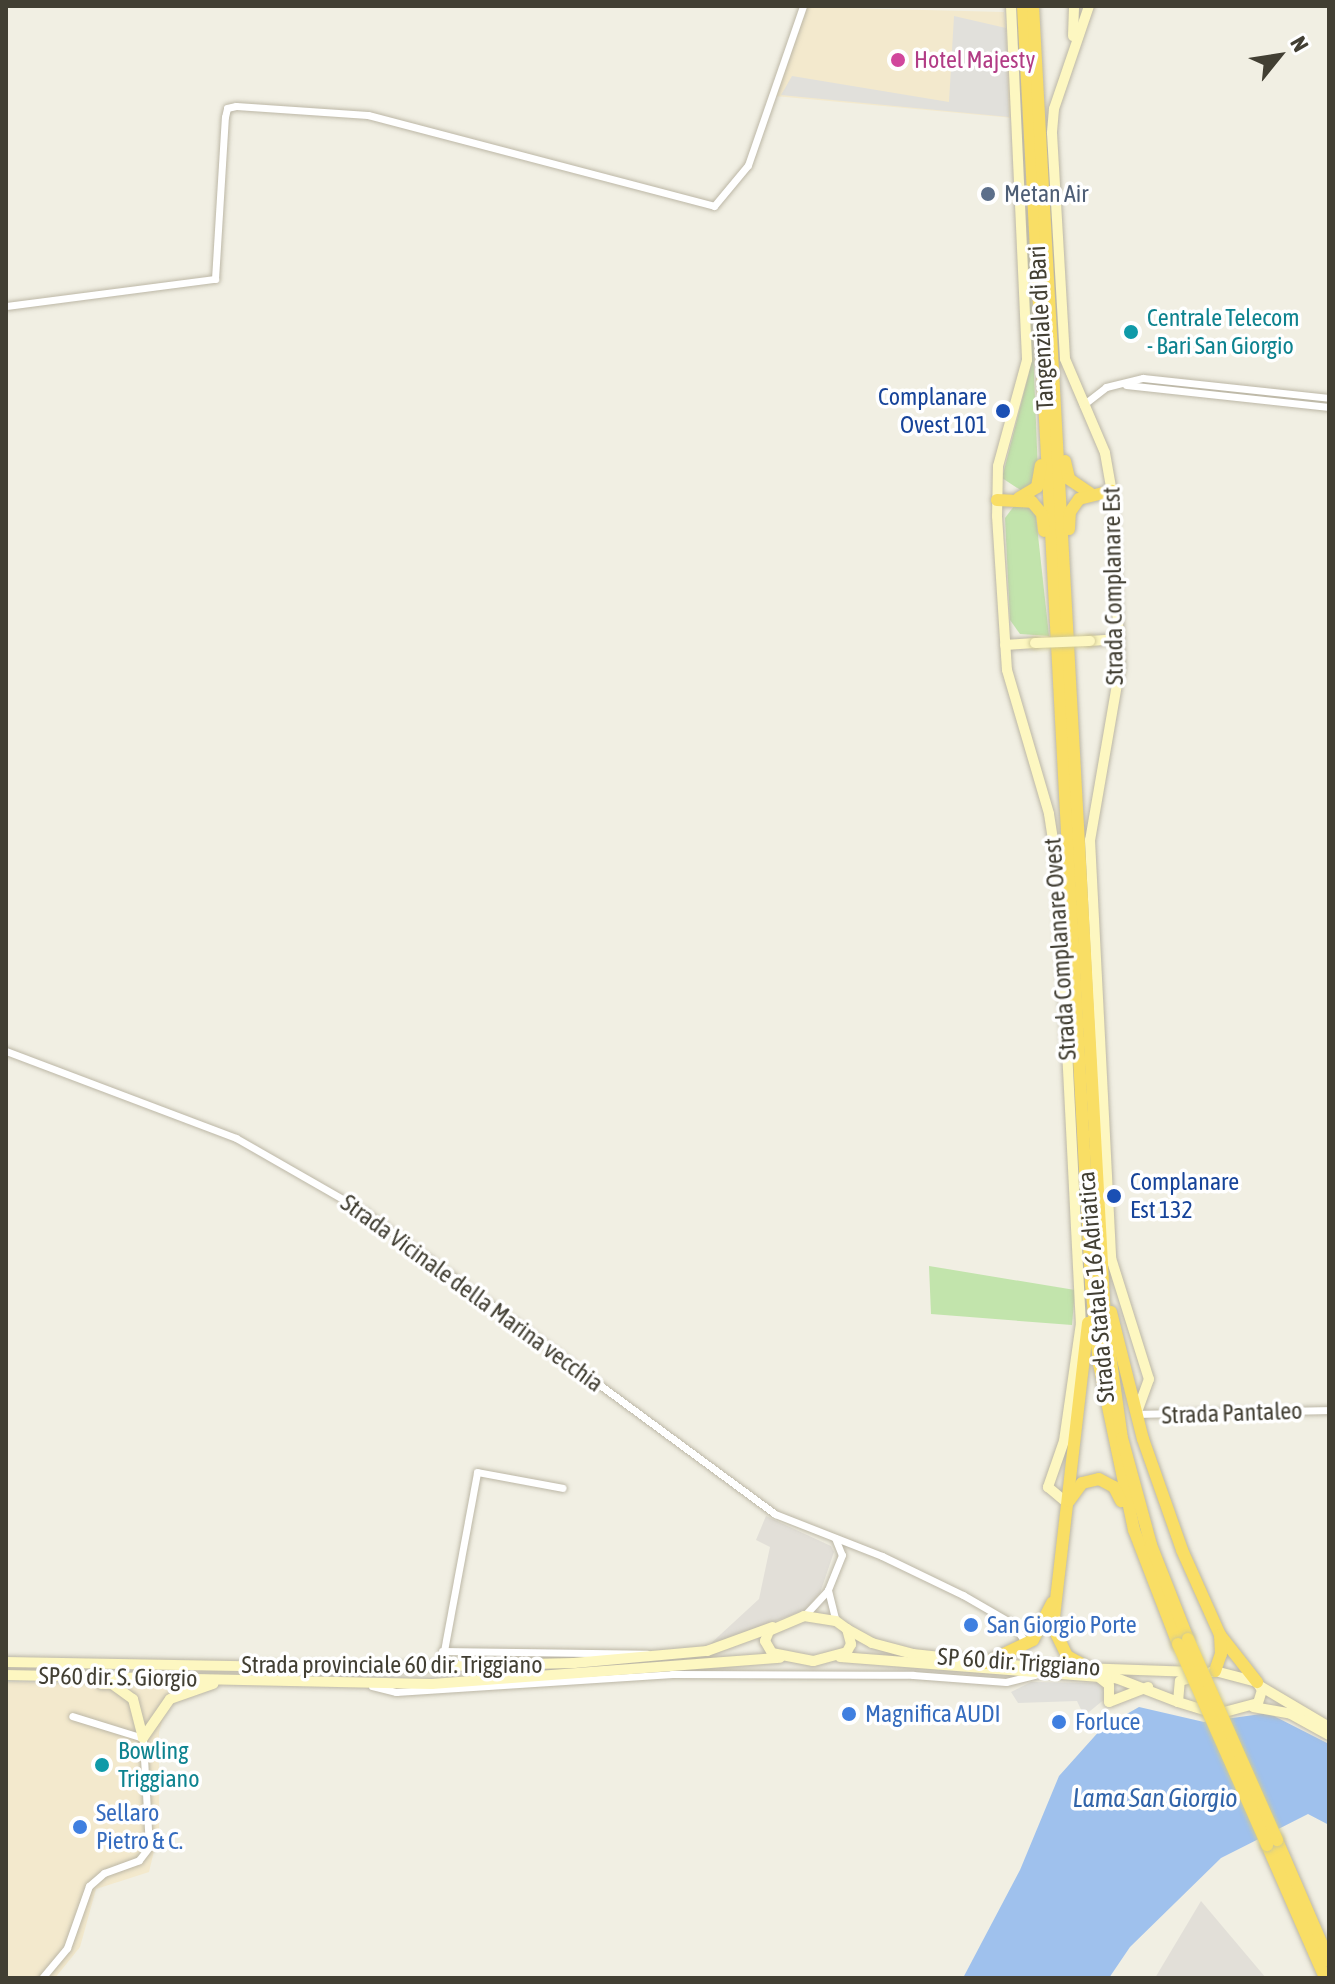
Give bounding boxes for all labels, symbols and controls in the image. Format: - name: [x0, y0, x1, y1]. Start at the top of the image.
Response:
- north arrow: [1239, 16, 1319, 96]
- text: N: [1285, 32, 1314, 56]
- place label: Hotel Majesty: [914, 46, 1035, 74]
- marker: Hotel Majesty: [889, 51, 907, 69]
- place label: Metan Air: [1004, 180, 1088, 208]
- marker: Metan Air: [979, 185, 997, 203]
- street label: Tangenziale di Bari: [1022, 245, 1060, 411]
- place label: Centrale Telecom - Bari San Giorgio: [1147, 304, 1300, 360]
- marker: Centrale Telecom - Bari San Giorgio: [1122, 323, 1140, 341]
- place label: Complanare Ovest 101: [878, 383, 987, 439]
- marker: Complanare Ovest 101: [994, 402, 1012, 420]
- street label: Strada Complanare Est: [1097, 487, 1129, 685]
- street label: Strada Complanare Ovest: [1038, 837, 1082, 1061]
- place label: Complanare Est 132: [1130, 1168, 1239, 1224]
- street label: Strada Statale 16 Adriatica: [1072, 1170, 1120, 1404]
- marker: Complanare Est 132: [1105, 1187, 1123, 1205]
- street label: Strada Vicinale della Marina vecchia: [335, 1188, 609, 1398]
- street label: Strada Pantaleo: [1161, 1396, 1303, 1430]
- place label: San Giorgio Porte: [987, 1611, 1137, 1639]
- marker: San Giorgio Porte: [962, 1616, 980, 1634]
- street label: SP 60 dir. Triggiano: [937, 1642, 1101, 1682]
- street label: Strada provinciale 60 dir. Triggiano: [242, 1651, 542, 1679]
- street label: SP60 dir. S. Giorgio: [38, 1661, 198, 1693]
- place label: Magnifica AUDI: [865, 1700, 1001, 1728]
- marker: Magnifica AUDI: [840, 1705, 858, 1723]
- place label: Forluce: [1075, 1708, 1140, 1736]
- marker: Forluce: [1050, 1713, 1068, 1731]
- place label: Bowling Triggiano: [118, 1737, 199, 1793]
- marker: Bowling Triggiano: [93, 1756, 111, 1774]
- water label: Lama San Giorgio: [1072, 1783, 1238, 1815]
- place label: Sellaro Pietro & C.: [96, 1799, 183, 1855]
- marker: Sellaro Pietro & C.: [71, 1818, 89, 1836]

